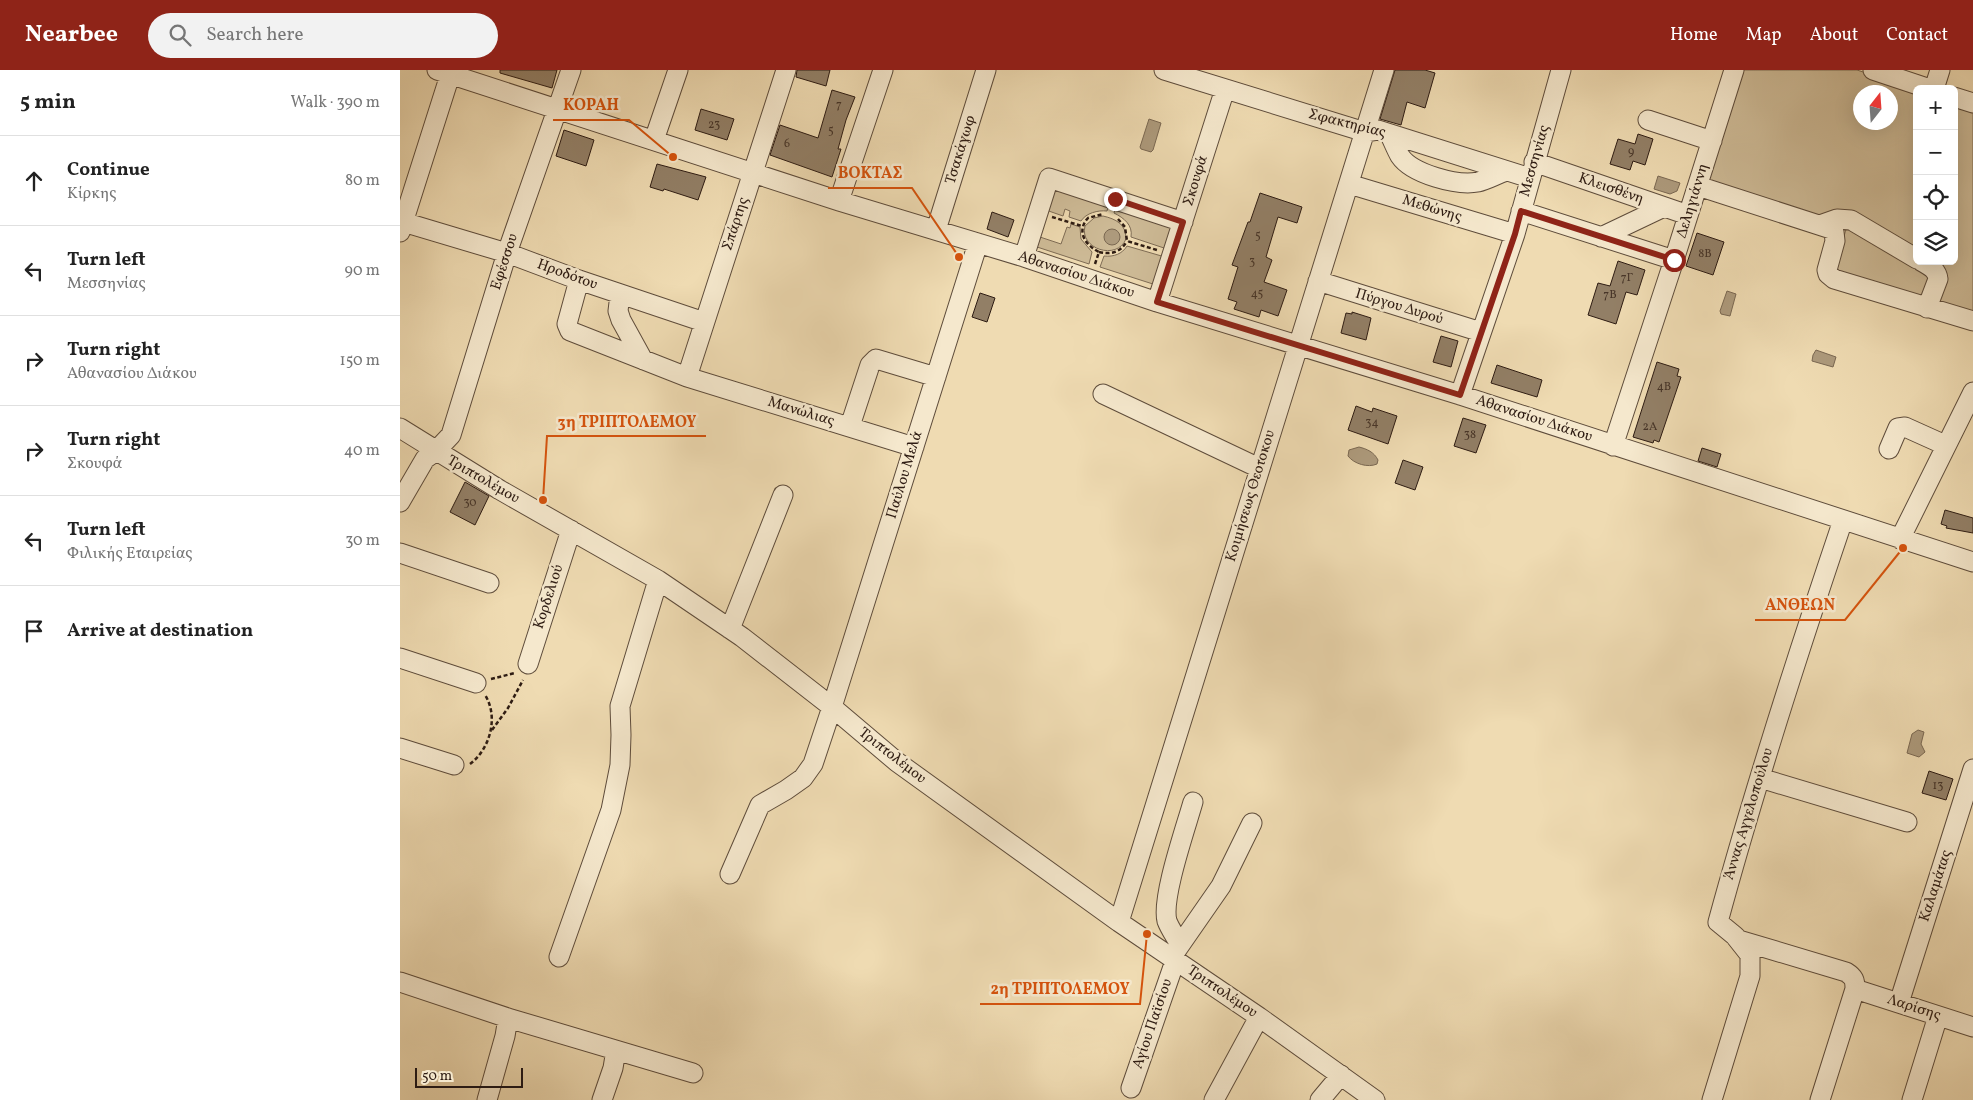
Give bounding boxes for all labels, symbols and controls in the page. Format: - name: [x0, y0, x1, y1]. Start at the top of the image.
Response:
- search box: [148, 13, 498, 58]
- text: Nearbee: [25, 18, 118, 52]
- icon: search: [166, 21, 194, 49]
- text: Search here: [206, 22, 303, 48]
- text: Home: [1670, 23, 1718, 48]
- text: Map: [1746, 23, 1782, 48]
- text: About: [1810, 23, 1858, 48]
- text: Contact: [1886, 23, 1948, 48]
- north arrow: [1853, 85, 1898, 130]
- map controls: [1913, 85, 1958, 265]
- button: +: [1913, 85, 1958, 130]
- text: 5 min: [20, 88, 76, 117]
- callout: ΚΟΡΑΗ: [553, 89, 629, 120]
- text: Walk · 390 m: [291, 92, 380, 114]
- text: ΚΟΡΑΗ: [563, 95, 619, 117]
- house number: 7: [836, 97, 842, 113]
- street label: Σφακτηρίας: [1306, 104, 1388, 144]
- street label: Τσακάγωφ: [941, 113, 981, 187]
- house number: 23: [708, 117, 720, 133]
- street label: Μεσσηνίας: [1515, 122, 1555, 199]
- house number: 5: [828, 123, 834, 139]
- button: −: [1913, 130, 1958, 175]
- house number: 6: [784, 136, 790, 152]
- house number: 9: [1628, 144, 1634, 160]
- street label: Σκουφά: [1178, 153, 1214, 209]
- text: Continue: [67, 157, 150, 183]
- callout: ΒΟΚΤΑΣ: [828, 157, 912, 188]
- street label: Δεληγιάννη: [1672, 161, 1714, 241]
- text: ΒΟΚΤΑΣ: [838, 163, 902, 185]
- icon: ahead: [20, 167, 48, 195]
- street label: Κλεισθένη: [1575, 168, 1647, 210]
- text: 80 m: [345, 170, 380, 192]
- button: locate: [1913, 175, 1958, 220]
- text: Κίρκης: [67, 183, 116, 205]
- route end: [1104, 188, 1127, 211]
- street label: Μεθώνης: [1400, 190, 1465, 228]
- street label: Σπάρτης: [717, 194, 755, 254]
- button: layers: [1913, 220, 1958, 265]
- house number: 5: [1255, 228, 1261, 244]
- street label: Εφέσσου: [486, 231, 524, 293]
- street label: Αθανασίου Διάκου: [1015, 246, 1137, 304]
- house number: 8Β: [1698, 246, 1712, 262]
- text: Turn left: [67, 247, 146, 273]
- route start: [1663, 249, 1686, 272]
- street label: Ηροδότου: [534, 254, 600, 296]
- house number: 3: [1249, 254, 1255, 270]
- icon: left: [20, 257, 48, 285]
- text: 90 m: [344, 260, 380, 282]
- house number: 7Γ: [1621, 270, 1634, 286]
- text: Μεσσηνίας: [67, 273, 146, 295]
- street label: Πύργου Δυρού: [1352, 284, 1446, 330]
- house number: 45: [1251, 286, 1264, 302]
- house number: 7Β: [1603, 287, 1617, 303]
- text: Turn right: [67, 337, 160, 363]
- icon: right: [20, 347, 48, 375]
- text: 150 m: [339, 350, 380, 372]
- text: Αθανασίου Διάκου: [67, 363, 197, 385]
- house number: 4Β: [1657, 379, 1671, 395]
- street label: Αθανασίου Διάκου: [1473, 390, 1595, 448]
- street label: Μανώλιας: [765, 392, 837, 432]
- callout: 3η ΤΡΙΠΤΟΛΕΜΟΥ: [547, 405, 706, 436]
- text: 3η ΤΡΙΠΤΟΛΕΜΟΥ: [558, 412, 696, 434]
- house number: 34: [1365, 415, 1379, 431]
- house number: 2Α: [1643, 419, 1658, 435]
- text: Turn right: [67, 427, 160, 453]
- house number: 38: [1464, 427, 1476, 443]
- street label: Παύλου Μελά: [882, 428, 928, 522]
- street label: Κοιμήσεως Θεοτοκου: [1221, 428, 1281, 564]
- icon: right: [20, 437, 48, 465]
- text: 40 m: [344, 440, 380, 462]
- street label: Τριπτολέμου: [443, 451, 523, 509]
- text: Σκουφά: [67, 453, 122, 475]
- house number: 30: [463, 495, 477, 511]
- text: Turn left: [67, 517, 146, 543]
- icon: left: [20, 527, 48, 555]
- text: 30 m: [345, 530, 380, 552]
- text: Φιλικής Εταιρείας: [67, 543, 193, 565]
- street label: Κορδελιού: [529, 562, 569, 632]
- callout: ΑΝΘΕΩΝ: [1755, 589, 1845, 620]
- text: ΑΝΘΕΩΝ: [1765, 595, 1835, 617]
- icon: arrive: [20, 617, 48, 645]
- text: Arrive at destination: [67, 618, 253, 644]
- street label: Τριπτολέμου: [854, 723, 930, 789]
- street label: Άννας Αγγελοπούλου: [1719, 746, 1779, 882]
- house number: 13: [1933, 778, 1943, 794]
- street label: Καλαμάτας: [1915, 847, 1958, 925]
- street label: Τριπτολέμου: [1183, 961, 1261, 1023]
- callout: 2η ΤΡΙΠΤΟΛΕΜΟΥ: [980, 973, 1140, 1004]
- street label: Αγίου Παϊσίου: [1128, 976, 1178, 1072]
- text: 2η ΤΡΙΠΤΟΛΕΜΟΥ: [990, 979, 1130, 1001]
- street label: Λαρίσης: [1884, 989, 1944, 1027]
- scale bar: [415, 1065, 522, 1088]
- text: 50 m: [422, 1067, 452, 1086]

